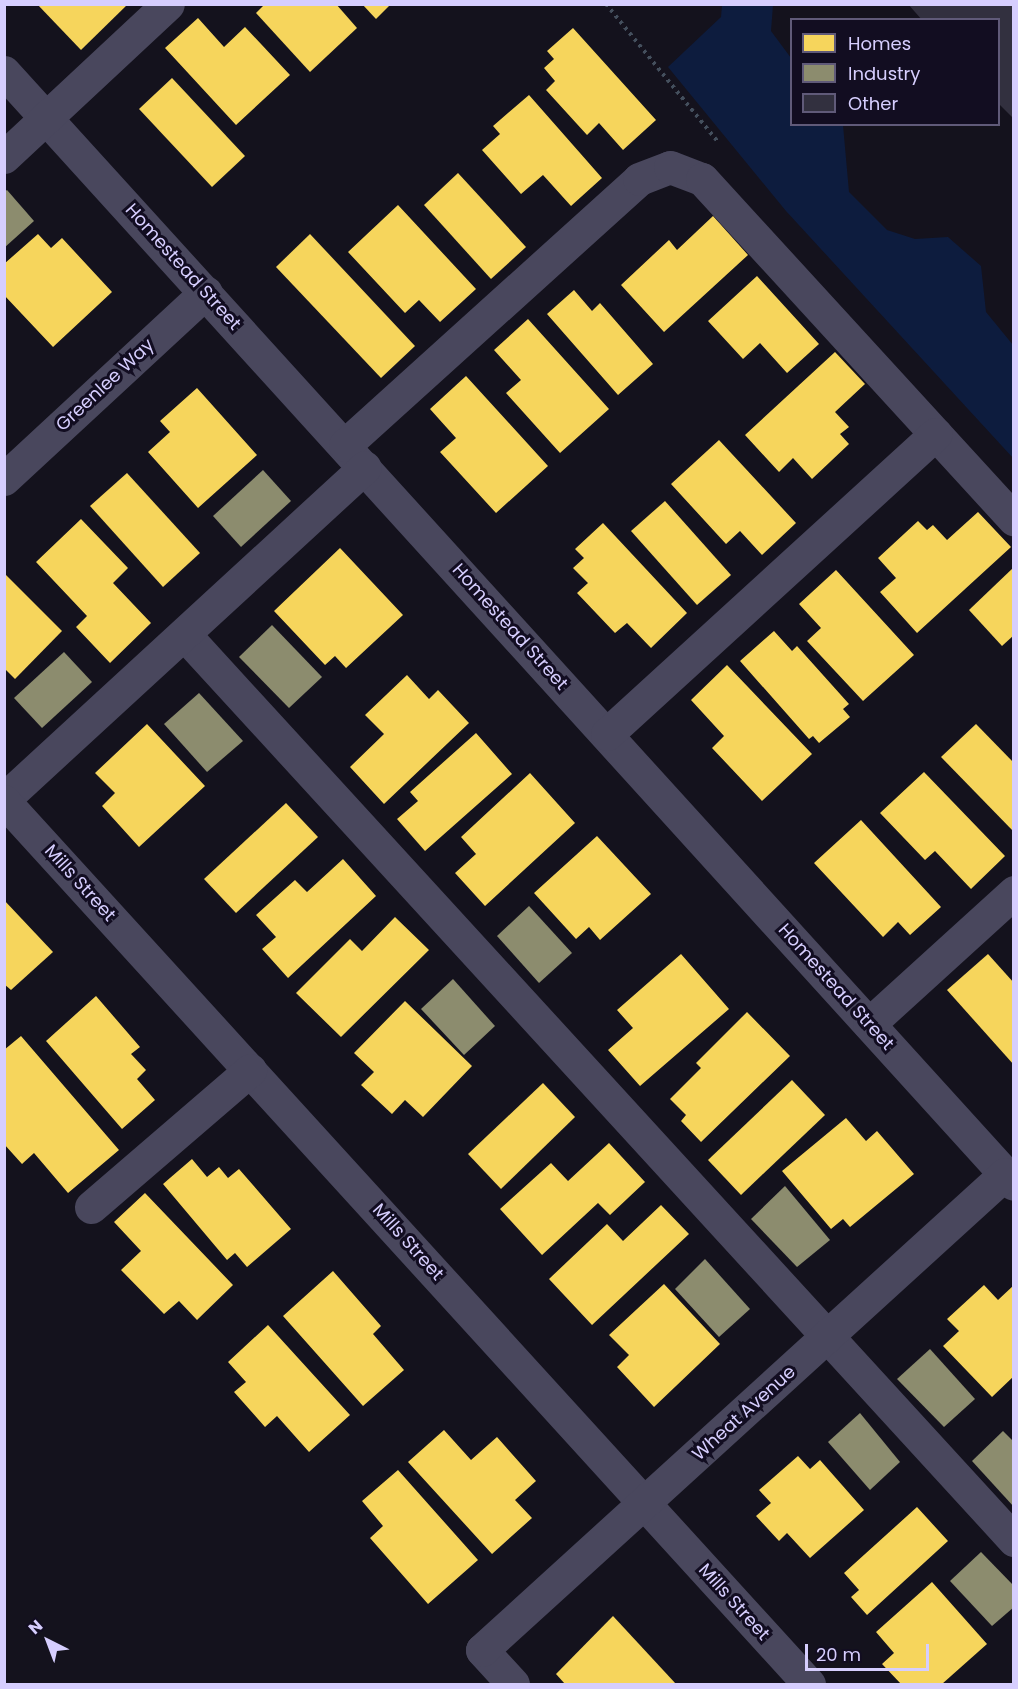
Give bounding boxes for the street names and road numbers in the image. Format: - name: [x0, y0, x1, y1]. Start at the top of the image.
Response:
- street label: Homestead Street: [121, 199, 245, 335]
- street label: Greenlee Way: [52, 334, 158, 436]
- street label: Homestead Street: [448, 559, 572, 695]
- street label: Mills Street: [40, 840, 120, 926]
- street label: Homestead Street: [774, 919, 898, 1055]
- street label: Mills Street: [368, 1199, 448, 1285]
- street label: Wheat Avenue: [688, 1361, 800, 1465]
- street label: Mills Street: [694, 1559, 774, 1645]

